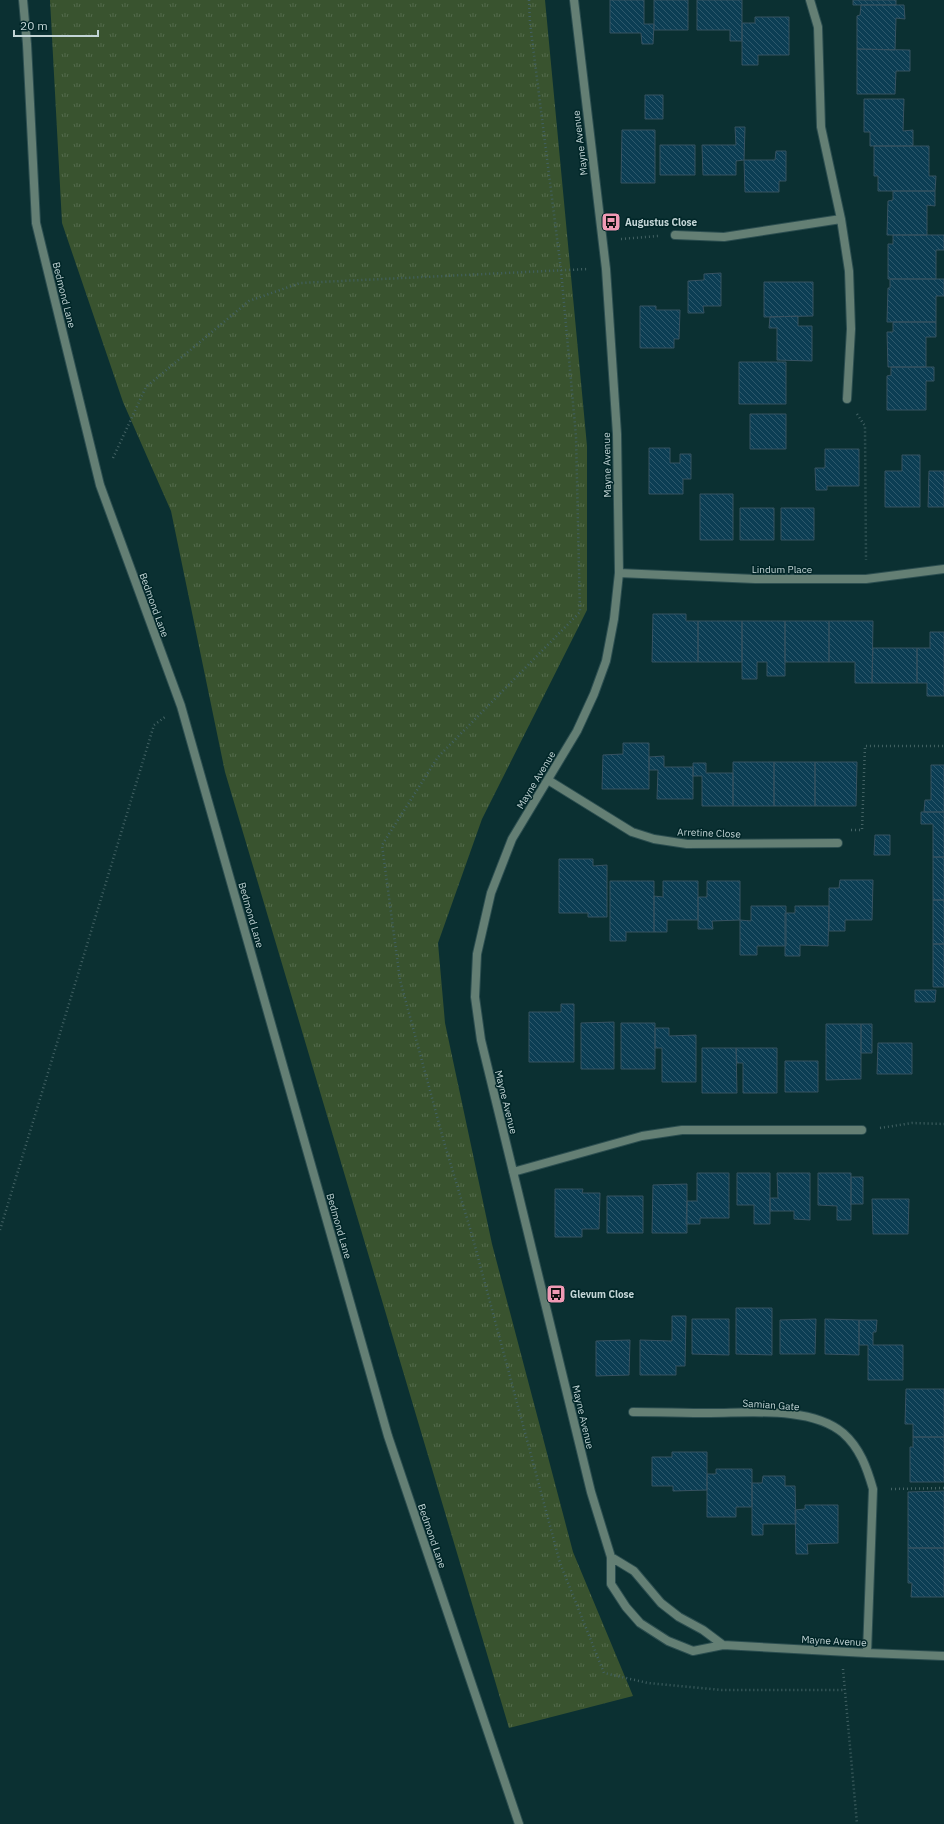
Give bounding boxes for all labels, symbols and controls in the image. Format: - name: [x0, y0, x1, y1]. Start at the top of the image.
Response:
- scale bar: [14, 12, 98, 38]
- text: 20 m: [20, 18, 48, 33]
- street label: Mayne Avenue: [570, 109, 590, 176]
- bus stop icon: Augustus Close: [600, 211, 622, 233]
- place label: Augustus Close: [625, 216, 698, 229]
- street label: Bedmond Lane: [50, 261, 79, 330]
- street label: Mayne Avenue: [600, 432, 614, 498]
- street label: Lindum Place: [752, 563, 813, 576]
- street label: Bedmond Lane: [136, 571, 172, 639]
- street label: Mayne Avenue: [514, 748, 559, 811]
- street label: Arretine Close: [677, 825, 742, 841]
- street label: Bedmond Lane: [235, 881, 267, 950]
- street label: Mayne Avenue: [492, 1069, 520, 1136]
- street label: Bedmond Lane: [323, 1192, 355, 1261]
- bus stop icon: Glevum Close: [545, 1283, 567, 1305]
- place label: Glevum Close: [570, 1288, 635, 1301]
- street label: Mayne Avenue: [569, 1384, 597, 1451]
- street label: Samian Gate: [742, 1397, 800, 1414]
- street label: Bedmond Lane: [415, 1502, 449, 1571]
- street label: Mayne Avenue: [801, 1633, 867, 1649]

